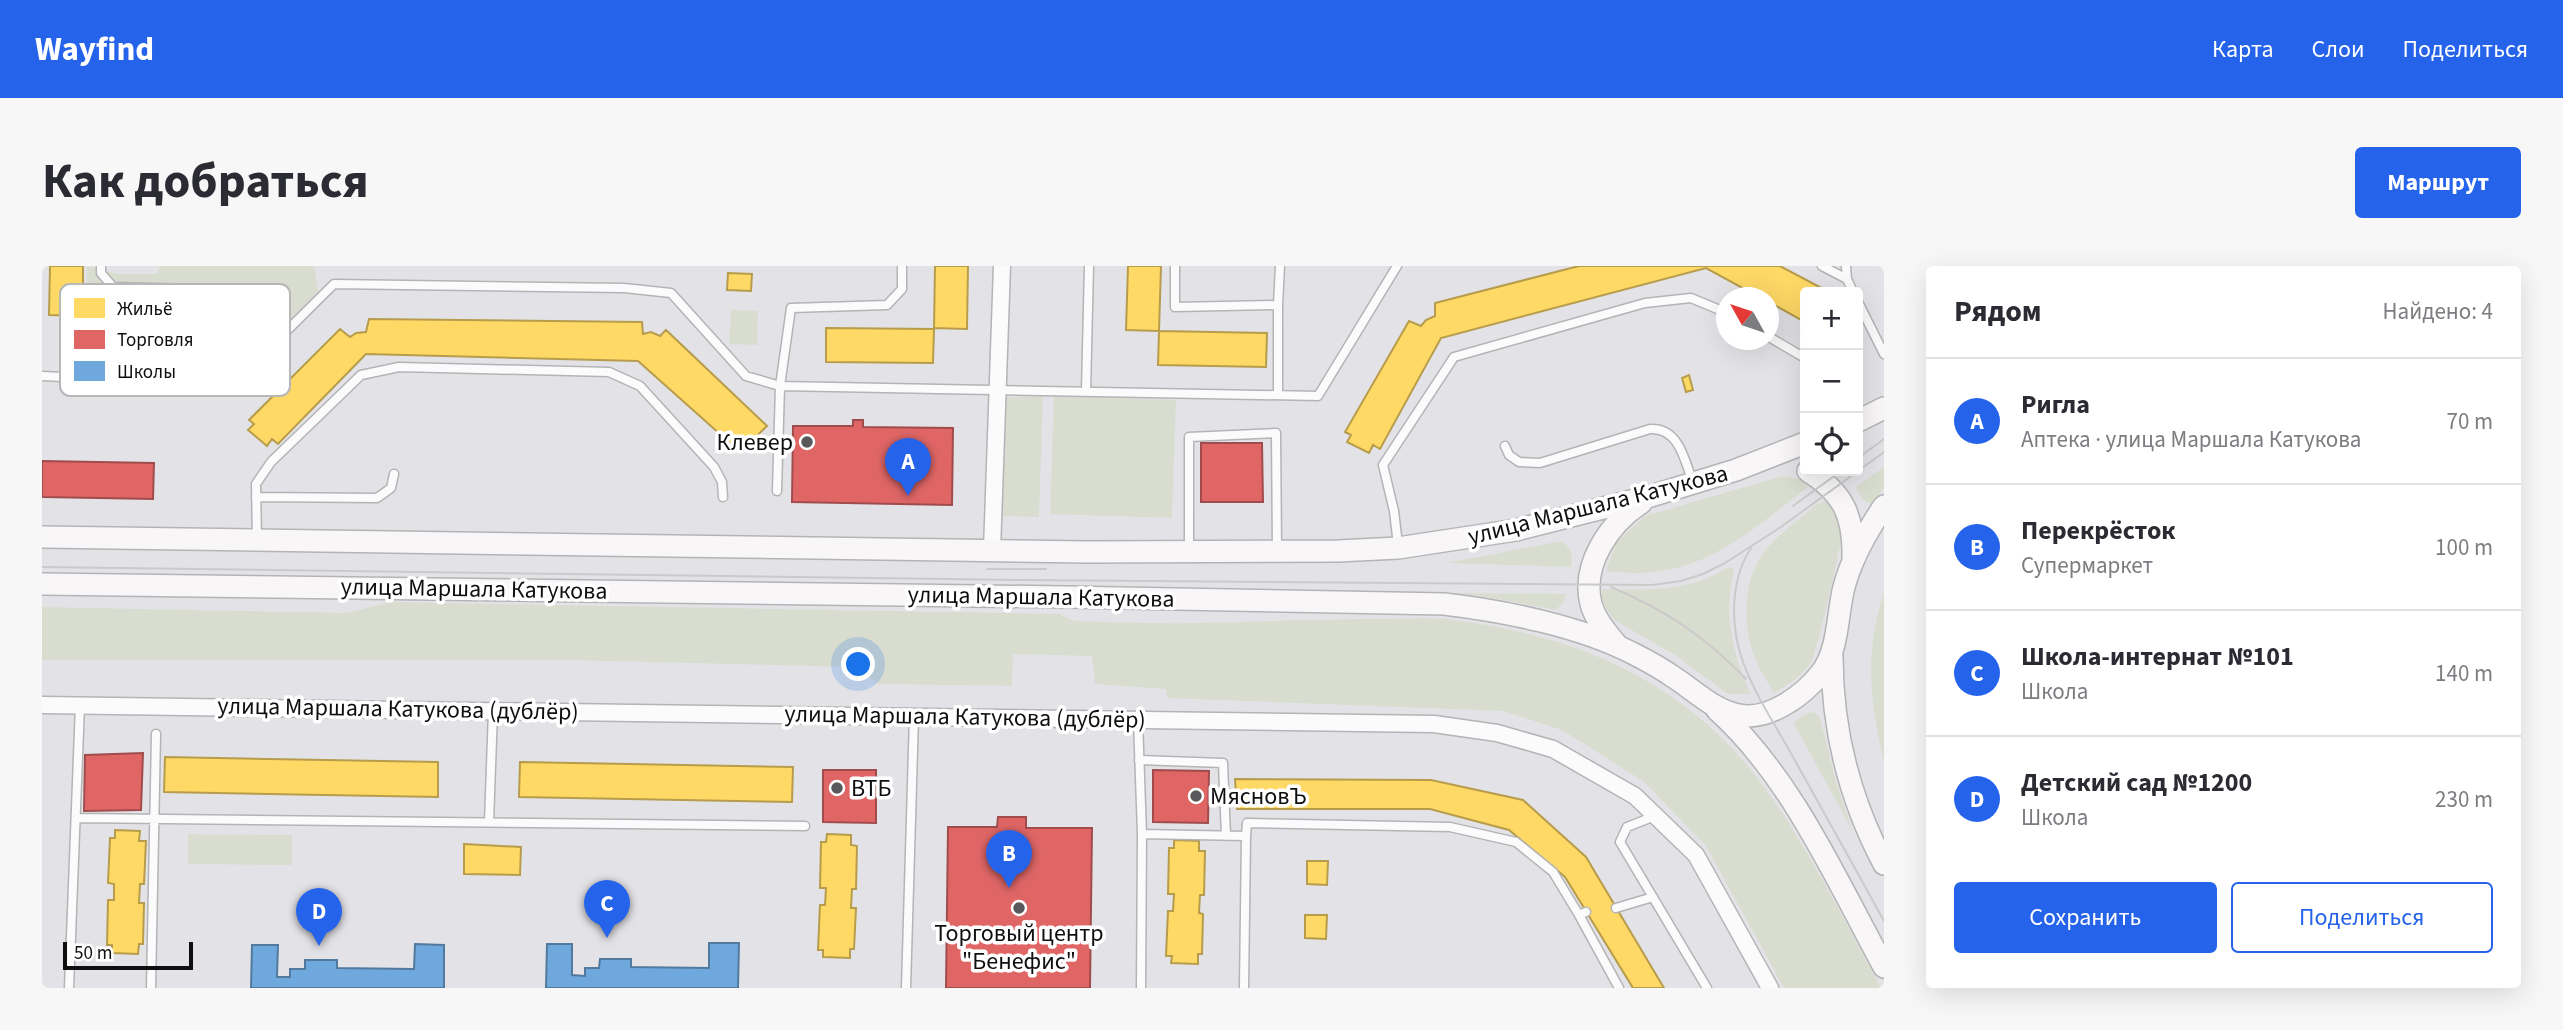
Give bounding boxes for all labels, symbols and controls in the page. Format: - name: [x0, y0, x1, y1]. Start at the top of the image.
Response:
- text: Wayfind: [35, 26, 154, 73]
- text: Карта: [2212, 32, 2274, 67]
- text: Слои: [2312, 32, 2365, 67]
- text: Поделиться: [2403, 32, 2528, 67]
- text: Как добраться: [42, 147, 369, 217]
- button: Маршрут: [2355, 147, 2521, 218]
- legend: [60, 284, 290, 396]
- north arrow: [1716, 287, 1779, 350]
- map controls: [1800, 287, 1863, 476]
- button: +: [1800, 287, 1863, 350]
- text: Рядом: [1954, 290, 2042, 333]
- text: Найдено: 4: [2383, 295, 2493, 328]
- text: Жильё: [117, 296, 172, 323]
- text: Торговля: [117, 327, 194, 354]
- button: −: [1800, 350, 1863, 413]
- text: Школы: [117, 359, 176, 386]
- text: Ригла: [2021, 386, 2090, 423]
- text: A: [1970, 405, 1984, 438]
- text: 70 m: [2446, 405, 2493, 438]
- button: locate: [1800, 413, 1863, 476]
- text: Аптека · улица Маршала Катукова: [2021, 423, 2361, 456]
- place label: Клевер: [717, 425, 793, 460]
- marker: Клевер: [799, 434, 815, 450]
- pin: A: [885, 438, 931, 496]
- street label: улица Маршала Катукова: [1464, 456, 1732, 554]
- text: Перекрёсток: [2021, 512, 2176, 549]
- text: B: [1970, 531, 1984, 564]
- text: 100 m: [2435, 531, 2493, 564]
- text: Супермаркет: [2021, 549, 2153, 582]
- street label: улица Маршала Катукова: [340, 569, 608, 609]
- street label: улица Маршала Катукова: [907, 577, 1175, 617]
- text: Школа-интернат №101: [2021, 638, 2294, 675]
- your location: [841, 647, 875, 681]
- text: C: [1970, 657, 1984, 690]
- text: 140 m: [2435, 657, 2493, 690]
- text: Школа: [2021, 675, 2088, 708]
- street label: улица Маршала Катукова (дублёр): [217, 688, 579, 730]
- street label: улица Маршала Катукова (дублёр): [784, 696, 1146, 738]
- text: Детский сад №1200: [2021, 764, 2252, 801]
- place label: ВТБ: [851, 771, 891, 806]
- place label: МясновЪ: [1210, 779, 1307, 814]
- marker: ВТБ: [829, 780, 845, 796]
- text: D: [1970, 783, 1984, 816]
- text: 230 m: [2435, 783, 2493, 816]
- marker: МясновЪ: [1188, 788, 1204, 804]
- text: Школа: [2021, 801, 2088, 834]
- pin: B: [986, 830, 1032, 888]
- pin: C: [584, 880, 630, 938]
- button: Сохранить: [1954, 882, 2217, 953]
- button: Поделиться: [2231, 882, 2493, 953]
- pin: D: [296, 888, 342, 946]
- marker: Торговый центр "Бенефис": [1011, 900, 1027, 916]
- place label: Торговый центр "Бенефис": [934, 916, 1104, 979]
- scale bar: [63, 939, 192, 971]
- text: 50 m: [74, 940, 112, 967]

